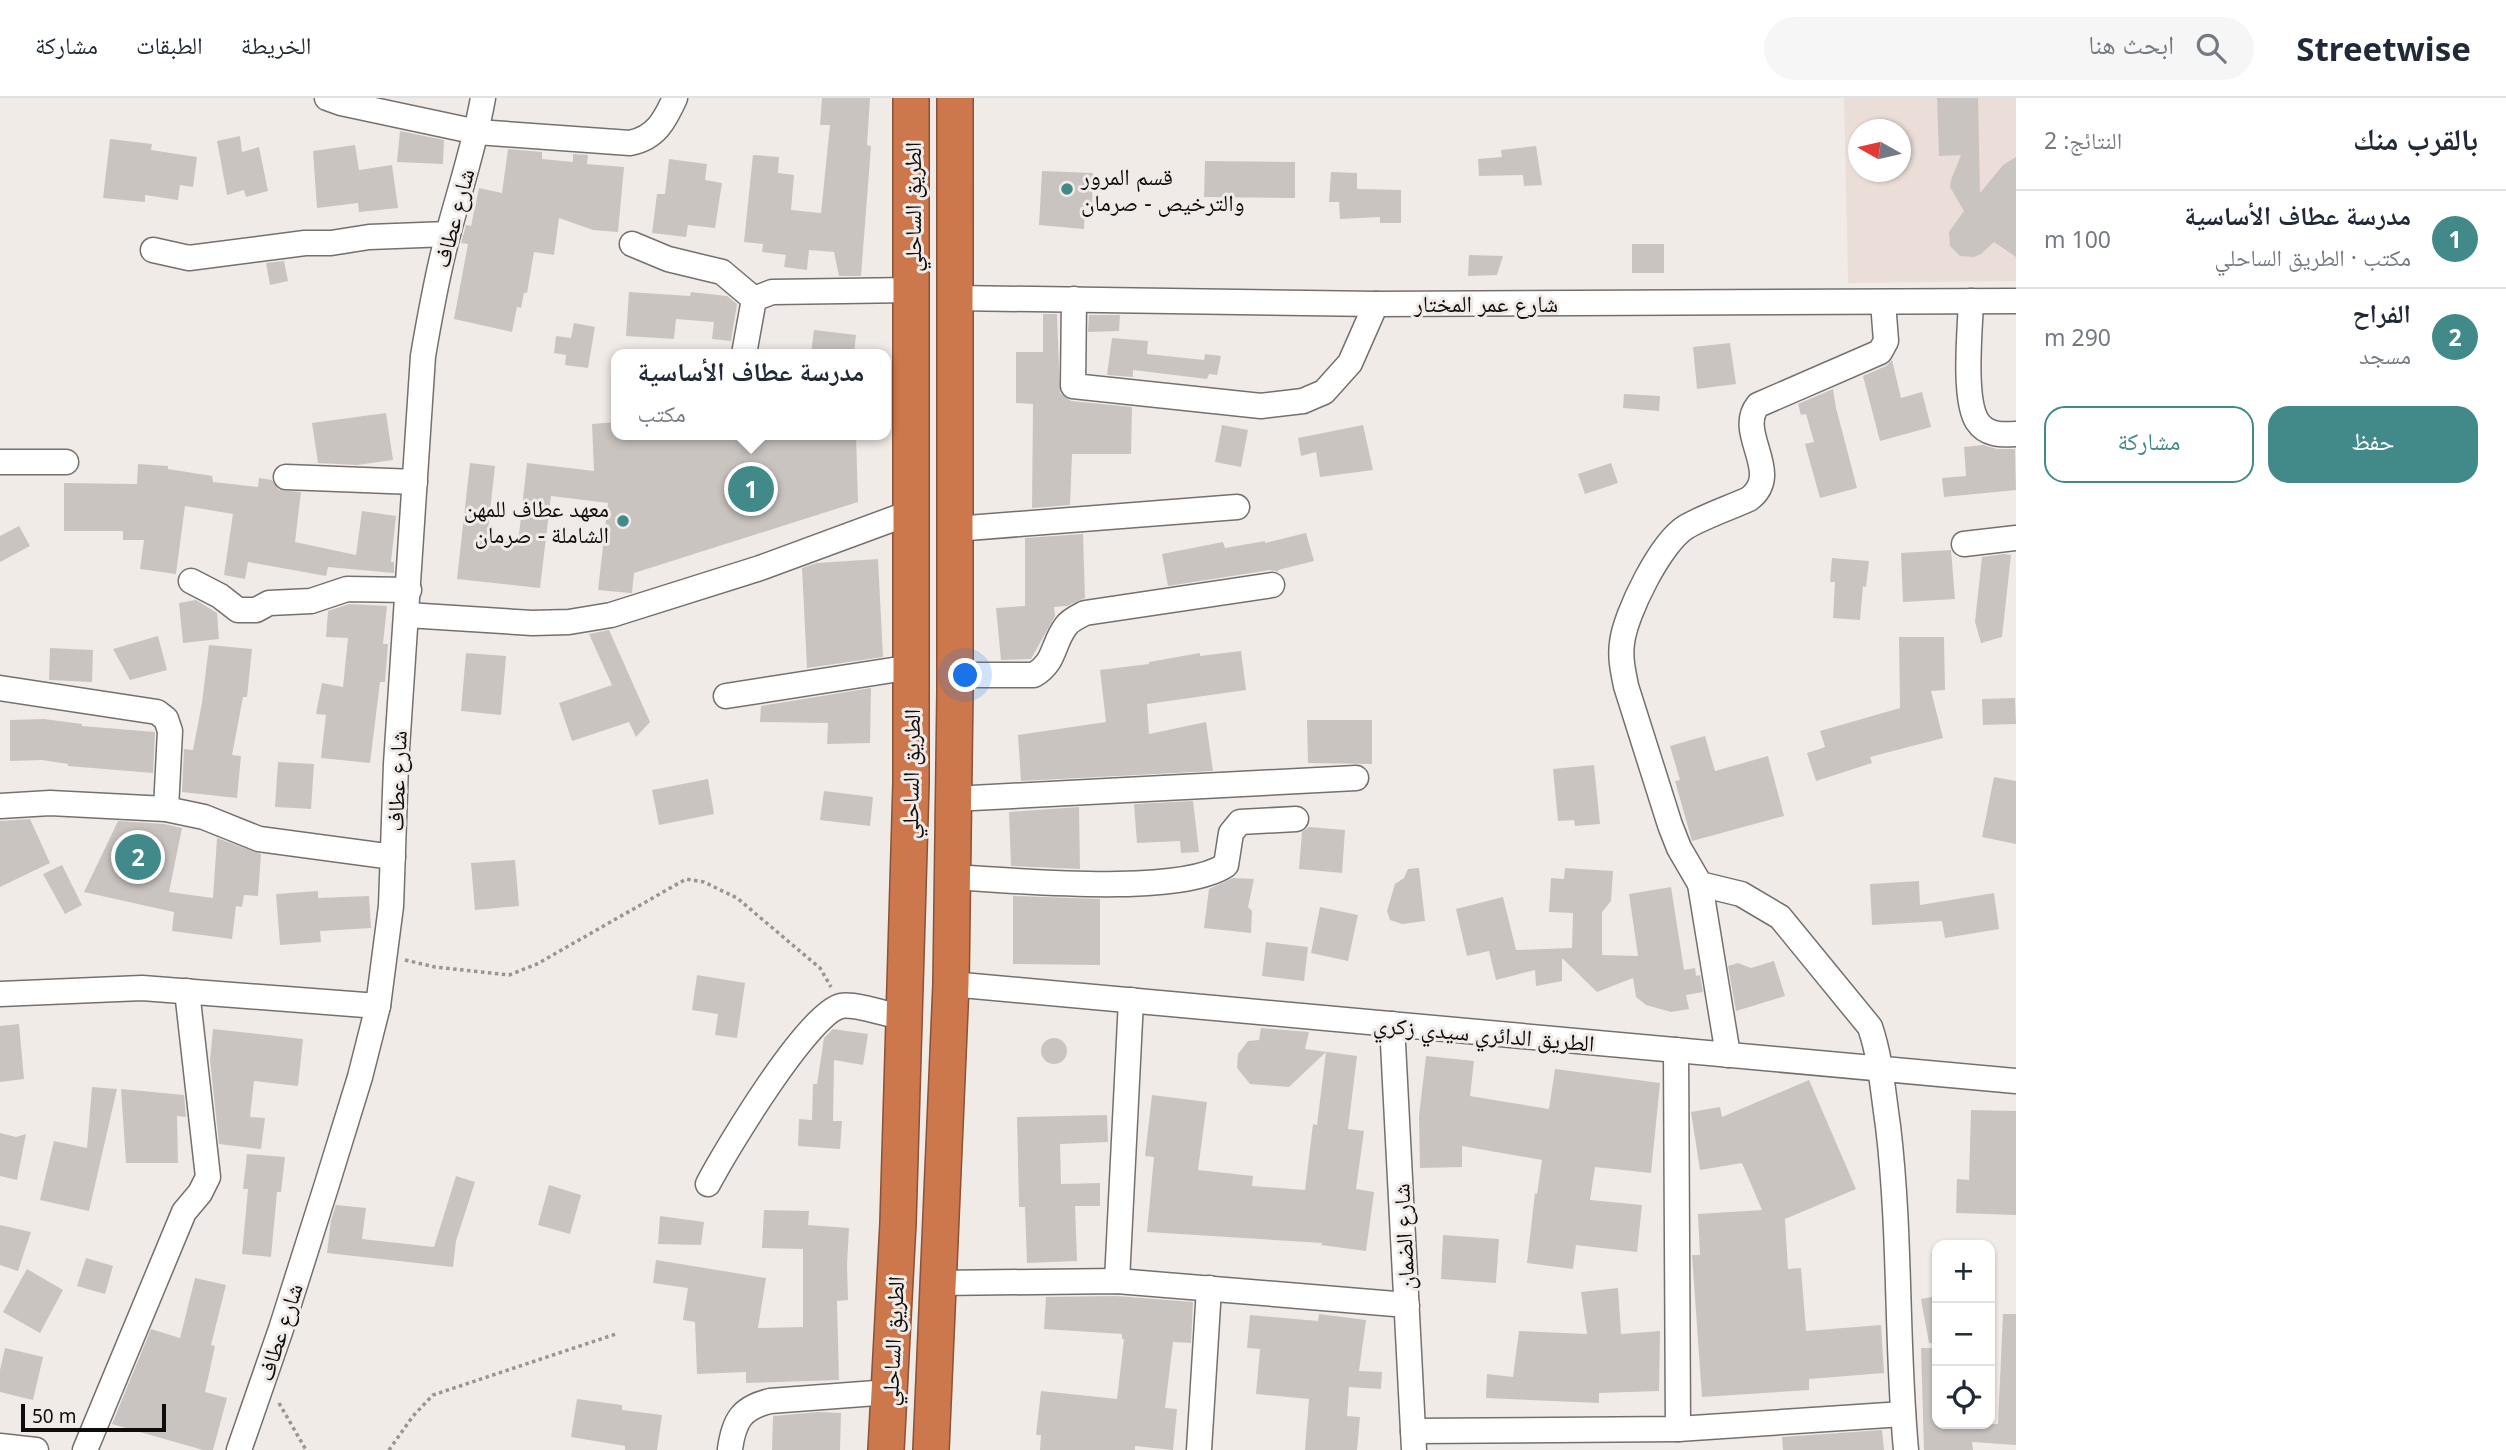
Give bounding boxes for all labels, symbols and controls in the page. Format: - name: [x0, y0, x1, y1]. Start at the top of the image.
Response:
- search box: [1764, 17, 2254, 80]
- text: ابحث هنا: [2088, 26, 2174, 62]
- text: Streetwise: [2296, 26, 2471, 71]
- text: مشاركة: [35, 28, 98, 61]
- text: الطبقات: [136, 28, 203, 61]
- text: الخريطة: [241, 28, 311, 61]
- icon: search: [2192, 29, 2230, 67]
- text: بالقرب منك: [2353, 118, 2478, 159]
- north arrow: [1848, 119, 1911, 182]
- text: النتائج: 2: [2044, 124, 2122, 156]
- street label: الطريق الساحلي: [896, 142, 932, 272]
- place label: قسم المرور والترخيص - صرمان: [1080, 160, 1244, 218]
- street label: شارع عطاف: [424, 165, 482, 271]
- marker: قسم المرور والترخيص - صرمان: [1059, 181, 1075, 197]
- text: مدرسة عطاف الأساسية: [2184, 197, 2411, 233]
- text: 100 m: [2044, 223, 2111, 255]
- text: 1: [2448, 223, 2462, 255]
- text: مكتب · الطريق الساحلي: [2215, 241, 2411, 273]
- street label: شارع عمر المختار: [1413, 287, 1558, 319]
- text: الفراح: [2353, 295, 2411, 331]
- text: 290 m: [2044, 321, 2111, 353]
- text: 2: [2448, 321, 2462, 353]
- text: مسجد: [2359, 339, 2411, 371]
- popup: [611, 349, 891, 440]
- text: مدرسة عطاف الأساسية: [638, 353, 864, 389]
- text: مكتب: [638, 397, 686, 429]
- button: مشاركة: [2044, 406, 2254, 483]
- button: حفظ: [2268, 406, 2478, 483]
- pin: 1: [728, 463, 774, 515]
- place label: معهد عطاف للمهن الشاملة - صرمان: [464, 492, 609, 550]
- marker: معهد عطاف للمهن الشاملة - صرمان: [615, 513, 631, 529]
- your location: [948, 658, 982, 692]
- street label: الطريق الساحلي: [893, 709, 931, 839]
- street label: شارع عطاف: [378, 730, 414, 832]
- pin: 2: [115, 831, 161, 883]
- street label: الطريق الدائري سيدي زكري: [1372, 1007, 1596, 1062]
- street label: شارع الضمان: [1384, 1183, 1422, 1291]
- map controls: [1932, 1240, 1995, 1429]
- button: +: [1932, 1240, 1995, 1303]
- street label: الطريق الساحلي: [873, 1275, 915, 1407]
- street label: شارع عطاف: [248, 1279, 310, 1385]
- button: −: [1932, 1303, 1995, 1366]
- button: locate: [1932, 1366, 1995, 1429]
- scale bar: [21, 1401, 166, 1433]
- text: 50 m: [32, 1403, 76, 1429]

